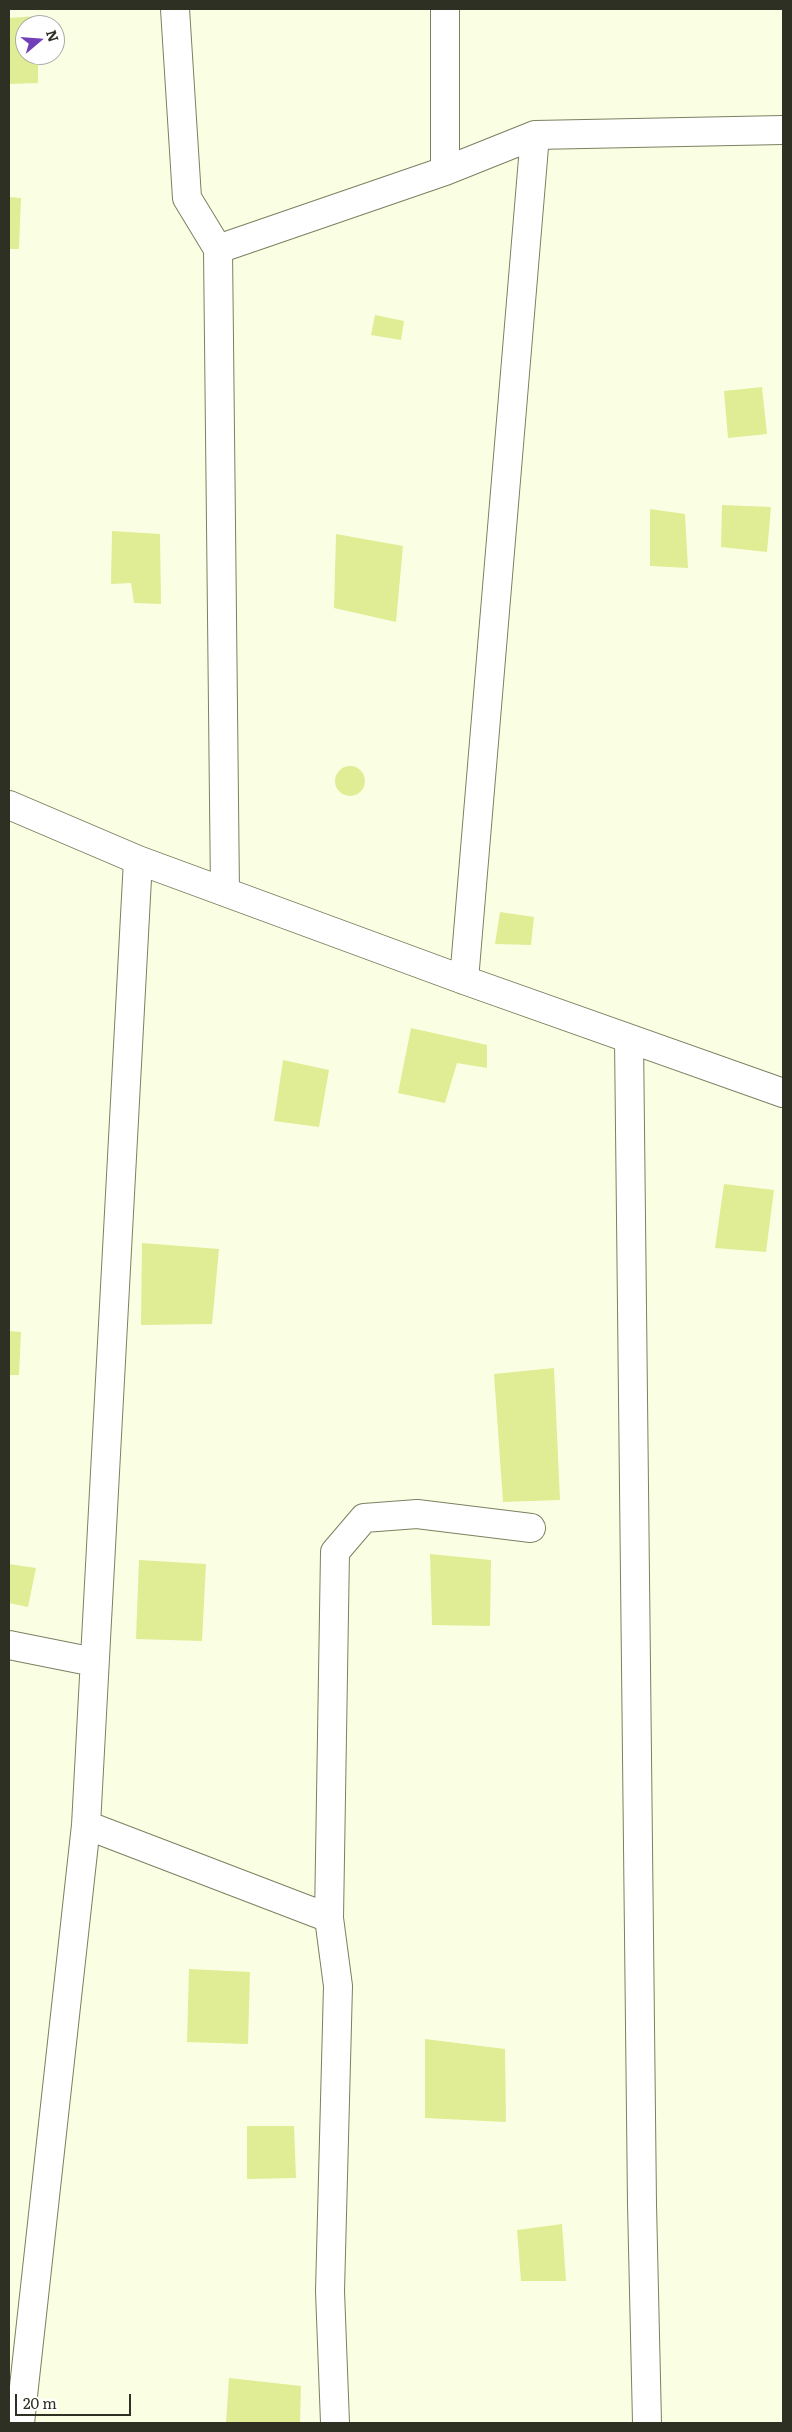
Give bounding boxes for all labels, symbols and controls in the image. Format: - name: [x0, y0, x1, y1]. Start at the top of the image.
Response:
- north arrow: [15, 15, 65, 65]
- text: N: [42, 27, 65, 44]
- scale bar: [18, 2384, 134, 2416]
- text: 20 m: [23, 2391, 57, 2414]

